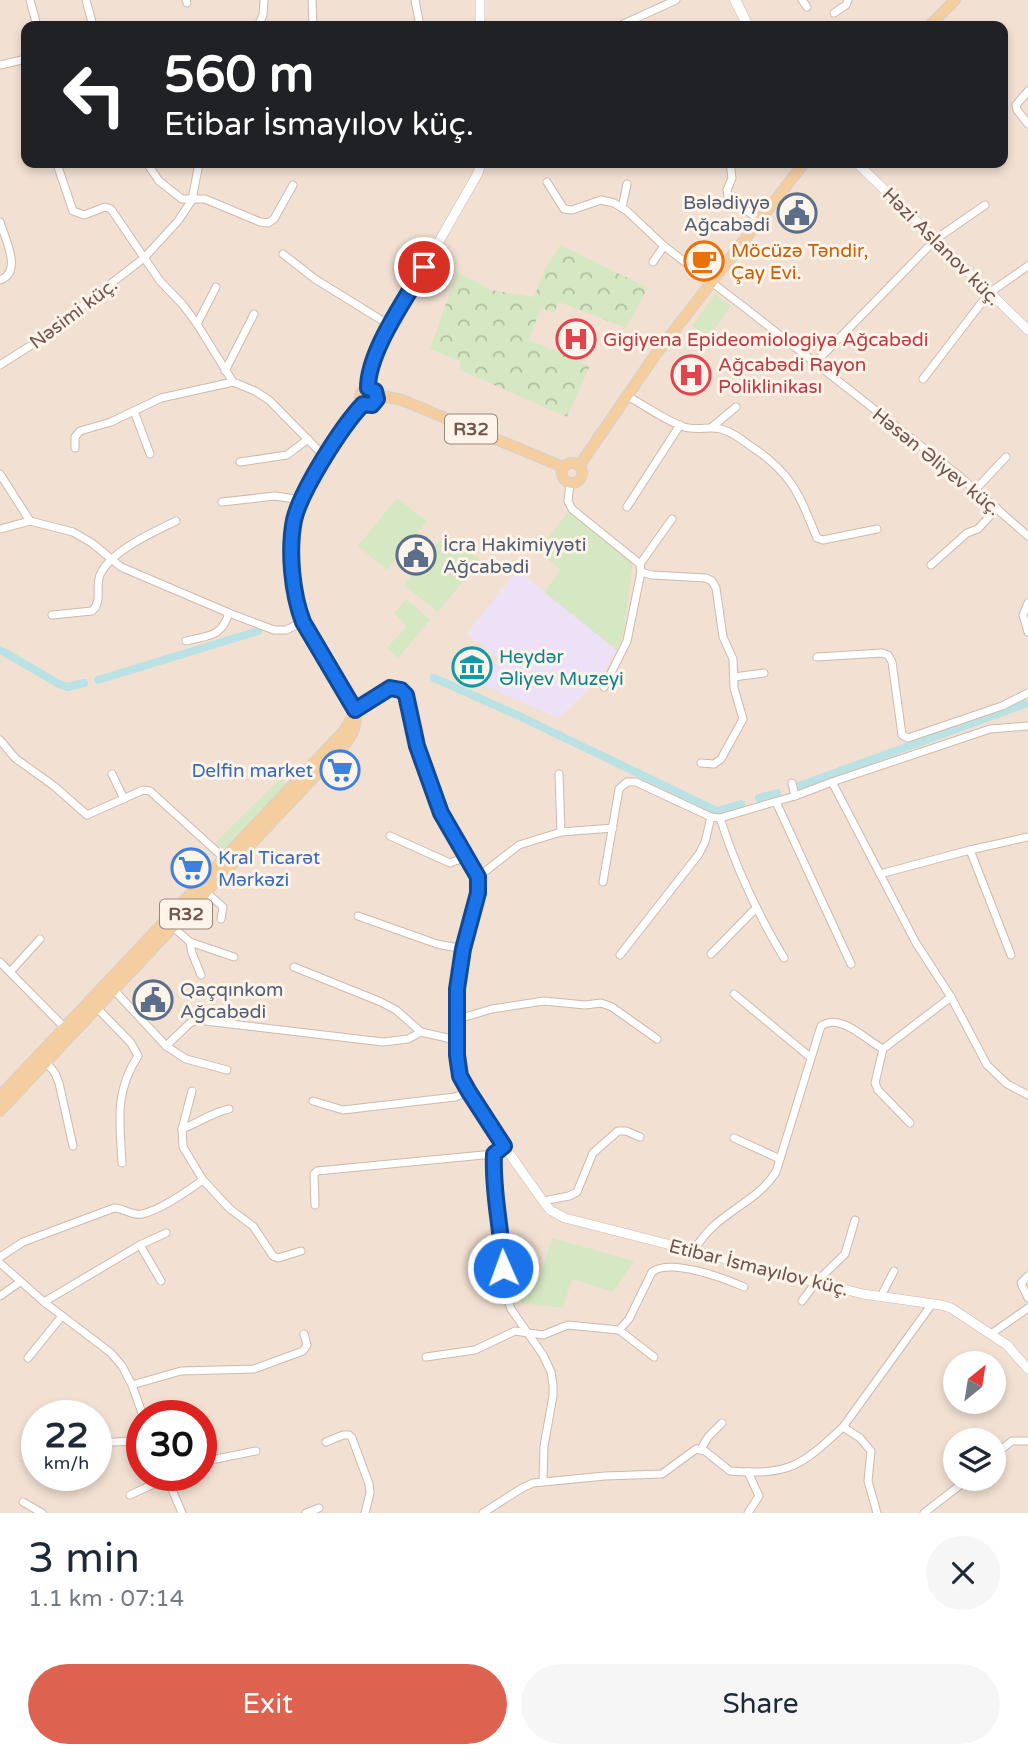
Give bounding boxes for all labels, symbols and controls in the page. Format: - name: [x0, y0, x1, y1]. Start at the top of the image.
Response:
- text: 560 m: [164, 46, 314, 105]
- icon: left: [49, 49, 140, 140]
- text: Etibar İsmayılov küç.: [164, 106, 474, 144]
- street label: Həzi Aslanov küç.: [878, 183, 1005, 310]
- place label: Bələdiyyə Ağcabədi: [683, 192, 770, 236]
- public building icon: Bələdiyyə Ağcabədi: [776, 192, 818, 234]
- pin: [394, 237, 454, 297]
- cafe icon: Möcüzə Təndir, Çay Evi.: [683, 240, 725, 282]
- place label: Möcüzə Təndir, Çay Evi.: [731, 240, 869, 284]
- icon: arrive: [405, 248, 443, 286]
- street label: Nəsimi küç.: [26, 274, 122, 354]
- hospital icon: Gigiyena Epideomiologiya Ağcabədi: [555, 318, 597, 360]
- place label: Gigiyena Epideomiologiya Ağcabədi: [603, 329, 929, 351]
- hospital icon: Ağcabədi Rayon Poliklinikası: [670, 354, 712, 396]
- place label: Ağcabədi Rayon Poliklinikası: [718, 354, 866, 398]
- street label: Həsən Əliyev küç.: [868, 403, 1005, 520]
- road number: R32: [445, 414, 497, 444]
- public building icon: İcra Hakimiyyəti Ağcabədi: [395, 534, 437, 576]
- place label: İcra Hakimiyyəti Ağcabədi: [443, 534, 586, 578]
- museum icon: Heydər Əliyev Muzeyi: [451, 646, 493, 688]
- place label: Heydər Əliyev Muzeyi: [499, 646, 624, 690]
- supermarket icon: Delfin market: [319, 749, 361, 791]
- place label: Delfin market: [191, 760, 313, 782]
- supermarket icon: Kral Ticarət Mərkəzi: [170, 847, 212, 889]
- place label: Kral Ticarət Mərkəzi: [218, 847, 320, 891]
- road number: R32: [160, 900, 212, 929]
- public building icon: Qaçqınkom Ağcabədi: [132, 979, 174, 1021]
- place label: Qaçqınkom Ağcabədi: [180, 979, 283, 1023]
- position arrow: [466, 1231, 540, 1305]
- street label: Etibar İsmayılov küç.: [667, 1235, 851, 1301]
- north arrow: [943, 1351, 1006, 1414]
- map controls: [943, 1351, 1006, 1491]
- speed limit sign: 30: [126, 1400, 217, 1491]
- text: 22: [45, 1415, 88, 1457]
- button: layers: [943, 1428, 1006, 1491]
- text: km/h: [44, 1452, 89, 1474]
- text: 3 min: [28, 1533, 140, 1584]
- button: close: [926, 1536, 1000, 1610]
- text: 1.1 km · 07:14: [28, 1585, 184, 1613]
- button: Exit: [28, 1664, 507, 1744]
- button: Share: [521, 1664, 1000, 1744]

